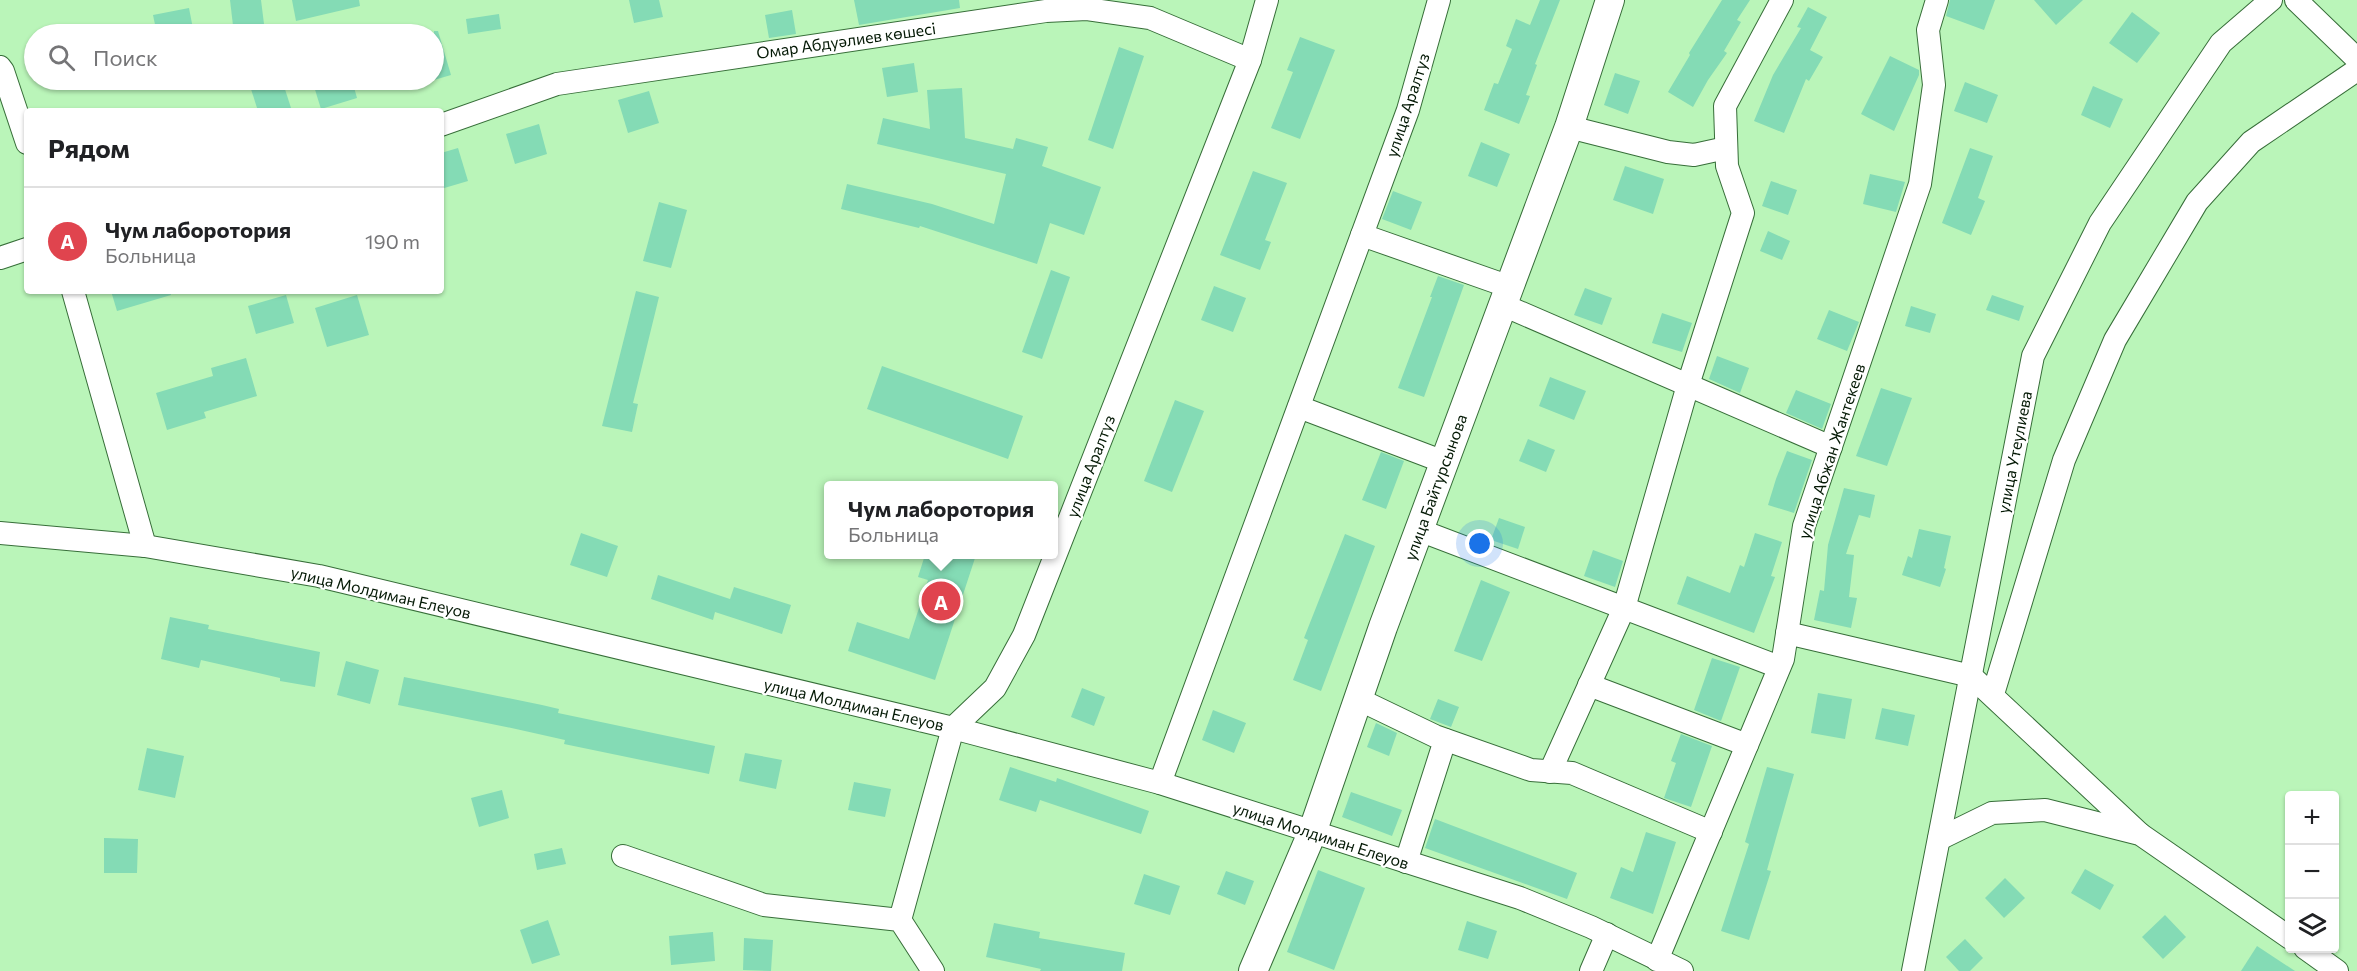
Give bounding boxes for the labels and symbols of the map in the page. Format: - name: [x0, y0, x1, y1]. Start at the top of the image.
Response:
- street label: Омар Абдуәлиев көшесі: [755, 18, 937, 62]
- street label: улица Аралтуз: [1381, 51, 1433, 159]
- street label: улица Абжан Жантекеев: [1794, 361, 1868, 541]
- street label: улица Утеулиева: [1993, 389, 2035, 515]
- street label: улица Байтурсынова: [1400, 411, 1470, 563]
- street label: улица Аралтуз: [1062, 412, 1118, 520]
- your location: [1465, 529, 1494, 558]
- street label: улица Молдиман Елеуов: [289, 562, 473, 622]
- pin: A: [922, 578, 960, 624]
- street label: улица Молдиман Елеуов: [762, 674, 946, 734]
- street label: улица Молдиман Елеуов: [1230, 798, 1412, 872]

